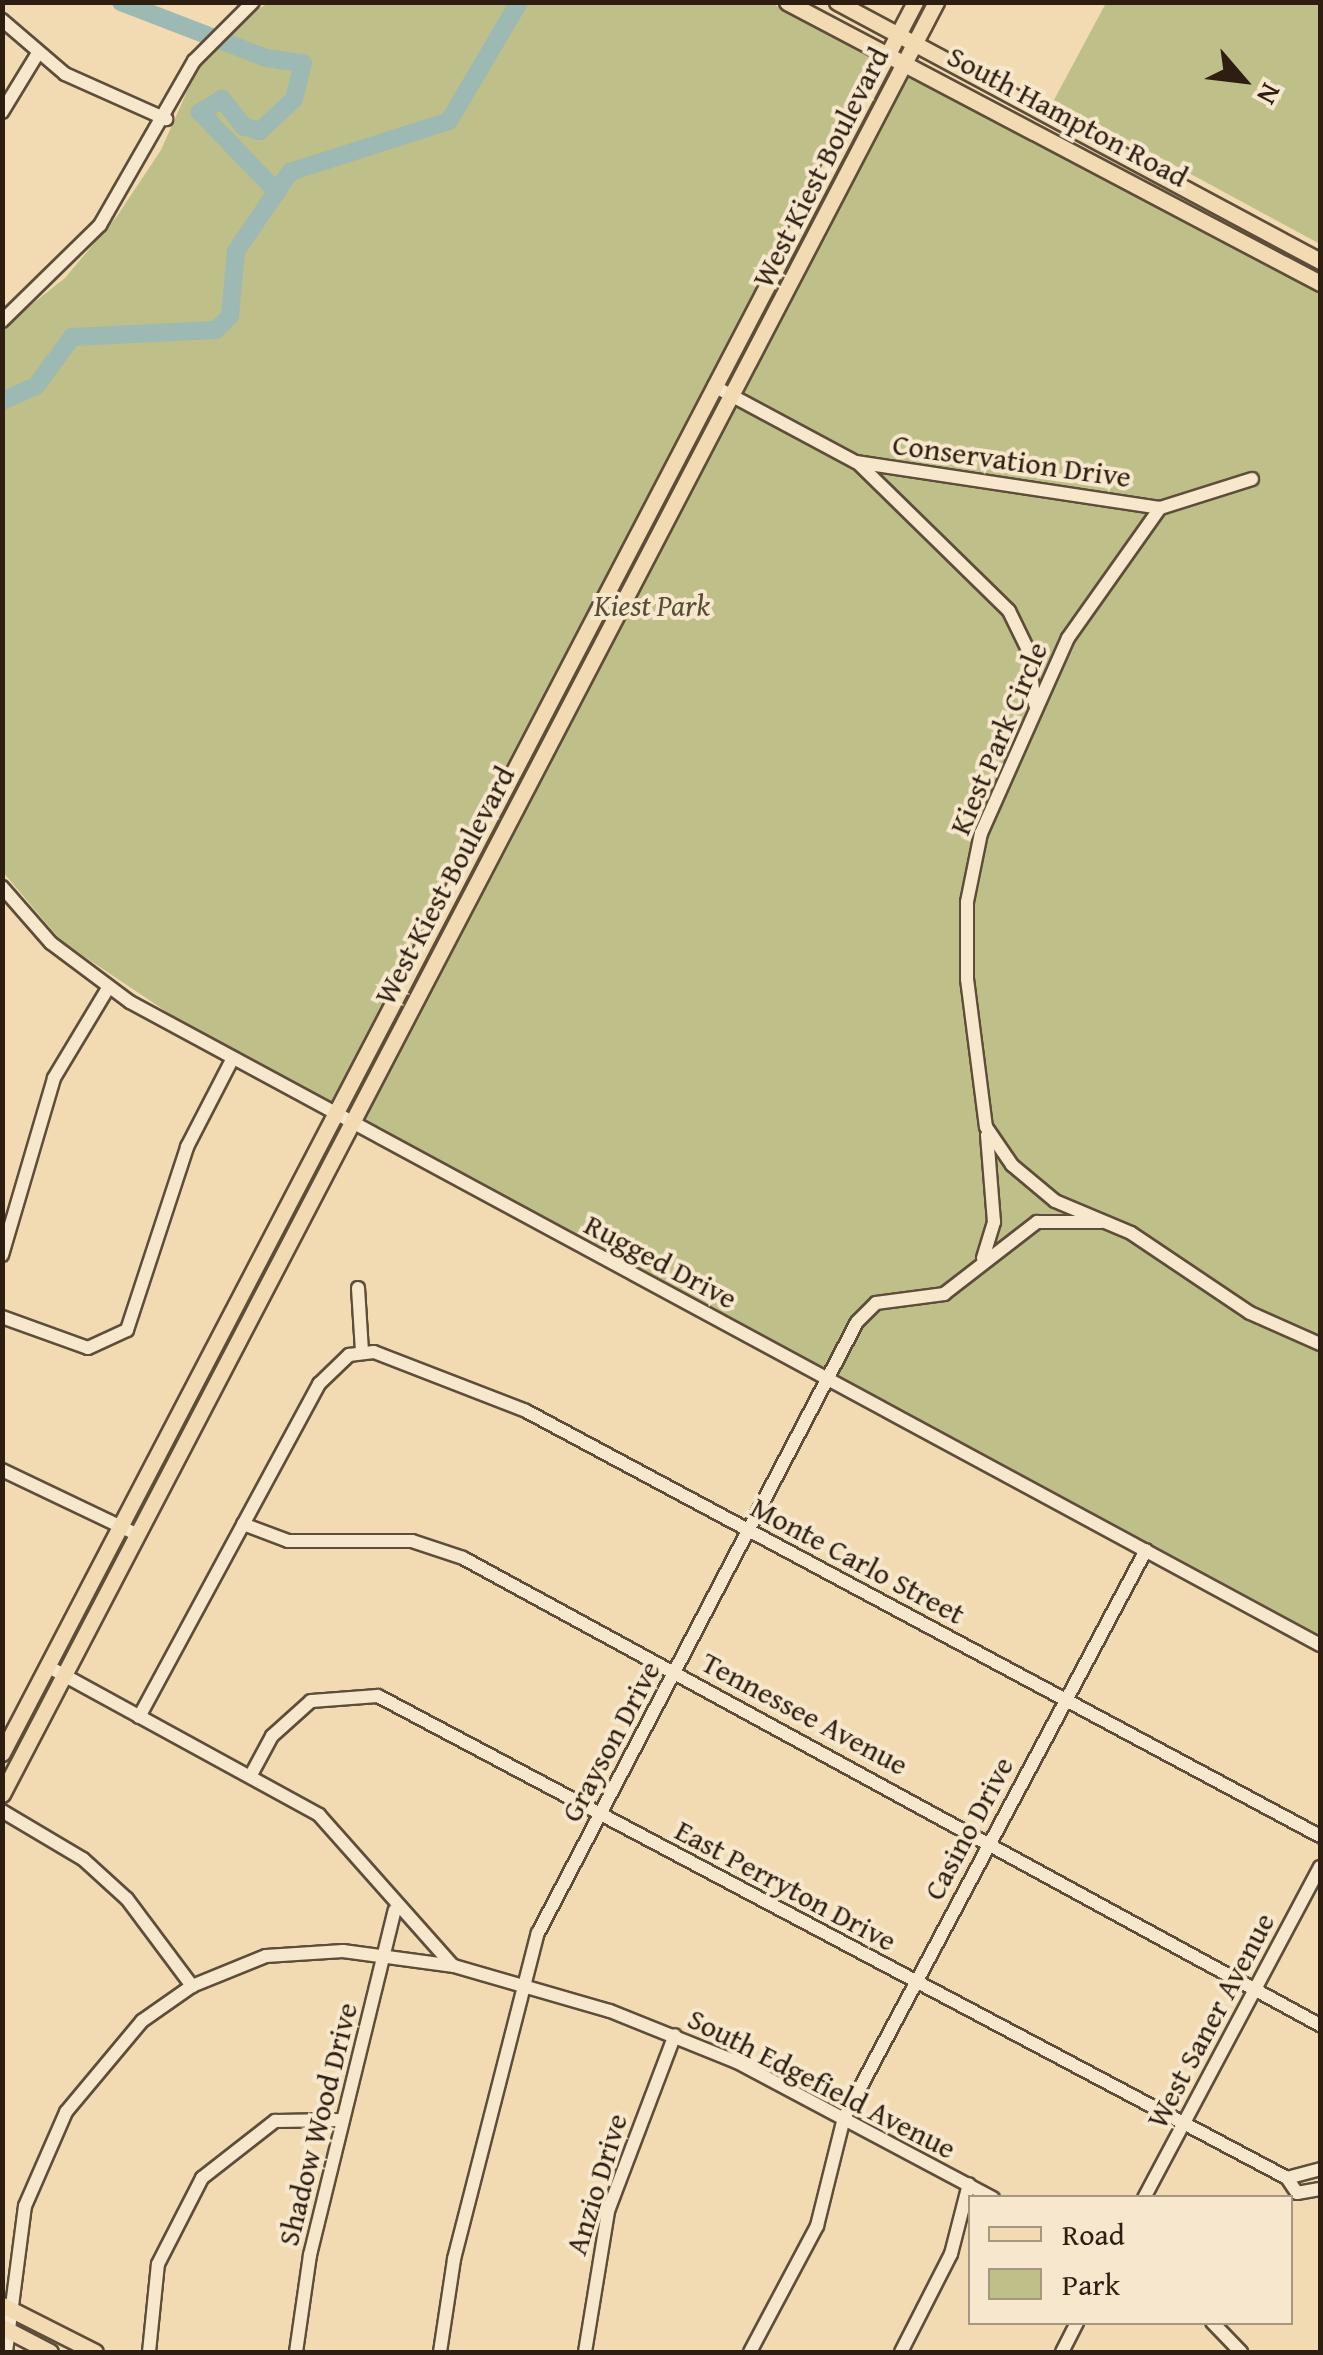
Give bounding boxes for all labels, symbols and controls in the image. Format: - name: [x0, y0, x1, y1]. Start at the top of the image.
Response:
- north arrow: [1193, 30, 1293, 130]
- street label: South Hampton Road: [942, 37, 1194, 195]
- street label: West Kiest Boulevard: [744, 41, 896, 293]
- text: N: [1247, 76, 1292, 112]
- street label: Conservation Drive: [890, 425, 1134, 495]
- park label: Kiest Park: [594, 587, 710, 623]
- street label: Kiest Park Circle: [941, 636, 1055, 840]
- street label: West Kiest Boulevard: [366, 760, 522, 1010]
- street label: Rugged Drive: [579, 1206, 743, 1316]
- street label: Monte Carlo Street: [745, 1488, 971, 1632]
- street label: Tennessee Avenue: [696, 1644, 914, 1782]
- street label: Grayson Drive: [553, 1654, 667, 1828]
- street label: Casino Drive: [915, 1750, 1021, 1906]
- street label: East Perryton Drive: [669, 1812, 903, 1958]
- street label: West Saner Avenue: [1138, 1906, 1282, 2134]
- street label: Shadow Wood Drive: [269, 1999, 365, 2249]
- street label: South Edgefield Avenue: [682, 2000, 962, 2166]
- street label: Anzio Drive: [557, 2109, 635, 2259]
- legend: [968, 2195, 1293, 2325]
- text: Road: [1062, 2212, 1125, 2256]
- text: Park: [1062, 2262, 1120, 2306]

